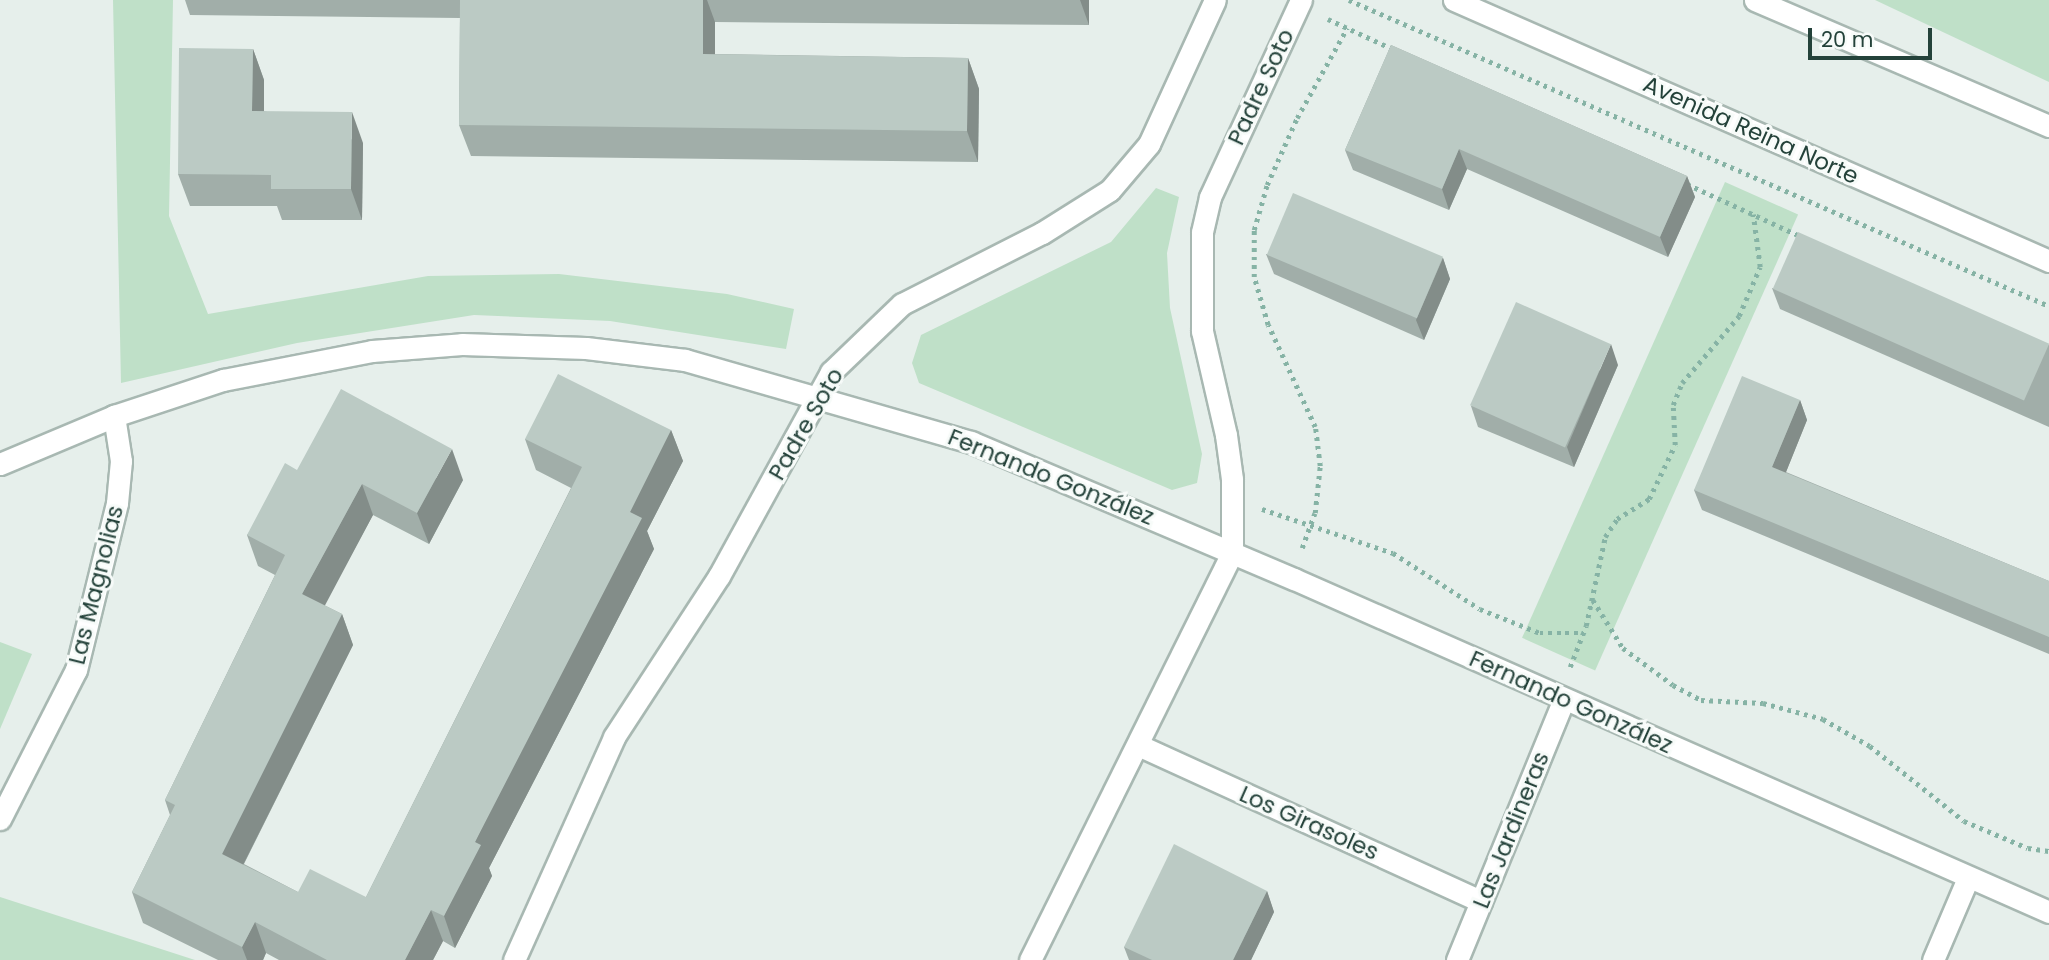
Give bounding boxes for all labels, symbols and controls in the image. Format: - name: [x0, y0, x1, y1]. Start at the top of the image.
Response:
- scale bar: [1811, 14, 1935, 58]
- street label: Padre Soto: [1222, 25, 1300, 149]
- text: 20 m: [1821, 25, 1874, 54]
- street label: Avenida Reina Norte: [1639, 70, 1863, 190]
- street label: Padre Soto: [763, 363, 849, 485]
- street label: Fernando González: [944, 423, 1158, 531]
- street label: Las Magnolias: [63, 503, 129, 667]
- street label: Fernando González: [1465, 645, 1677, 759]
- street label: Las Jardineras: [1467, 748, 1555, 912]
- street label: Los Girasoles: [1235, 780, 1383, 866]

